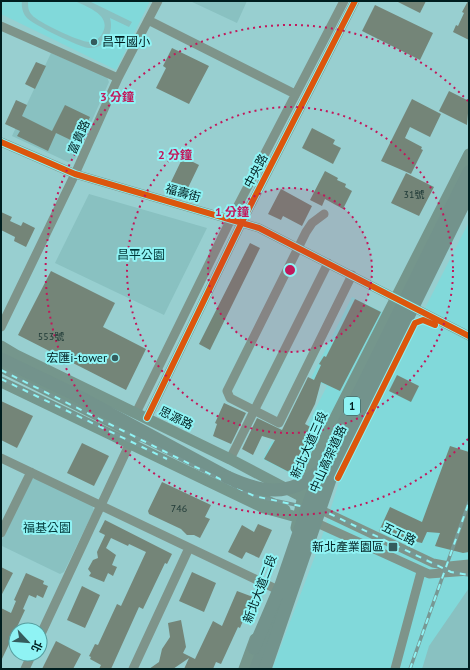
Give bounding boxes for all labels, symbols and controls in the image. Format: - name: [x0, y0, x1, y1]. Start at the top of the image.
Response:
- place label: 昌平國小: [102, 34, 150, 49]
- marker: 昌平國小: [89, 37, 99, 47]
- text: 3 分鐘: [100, 89, 134, 104]
- street label: 富貴路: [64, 117, 93, 156]
- text: 2 分鐘: [158, 147, 192, 162]
- street label: 中央路: [240, 151, 271, 190]
- street label: 福壽街: [164, 180, 203, 205]
- house number: 31號: [404, 188, 424, 201]
- text: 1 分鐘: [215, 204, 249, 219]
- park label: 昌平公園: [117, 247, 165, 262]
- centre of rings: [283, 263, 297, 277]
- house number: 553號: [38, 330, 64, 343]
- place label: 宏匯i-tower: [46, 350, 107, 365]
- marker: 宏匯i-tower: [110, 353, 120, 363]
- road number: 1: [344, 397, 360, 415]
- street label: 思源路: [157, 403, 196, 432]
- street label: 新北大道三段: [287, 409, 330, 481]
- street label: 中山高架道路: [306, 423, 349, 495]
- house number: 746: [171, 502, 187, 515]
- street label: 五工路: [380, 519, 419, 548]
- park label: 福基公園: [23, 520, 71, 535]
- place label: 新北產業園區: [312, 539, 384, 554]
- marker: 新北產業園區: [387, 541, 399, 553]
- street label: 新北大道二段: [240, 553, 279, 625]
- north arrow: [8, 622, 48, 662]
- text: 北: [28, 638, 46, 654]

